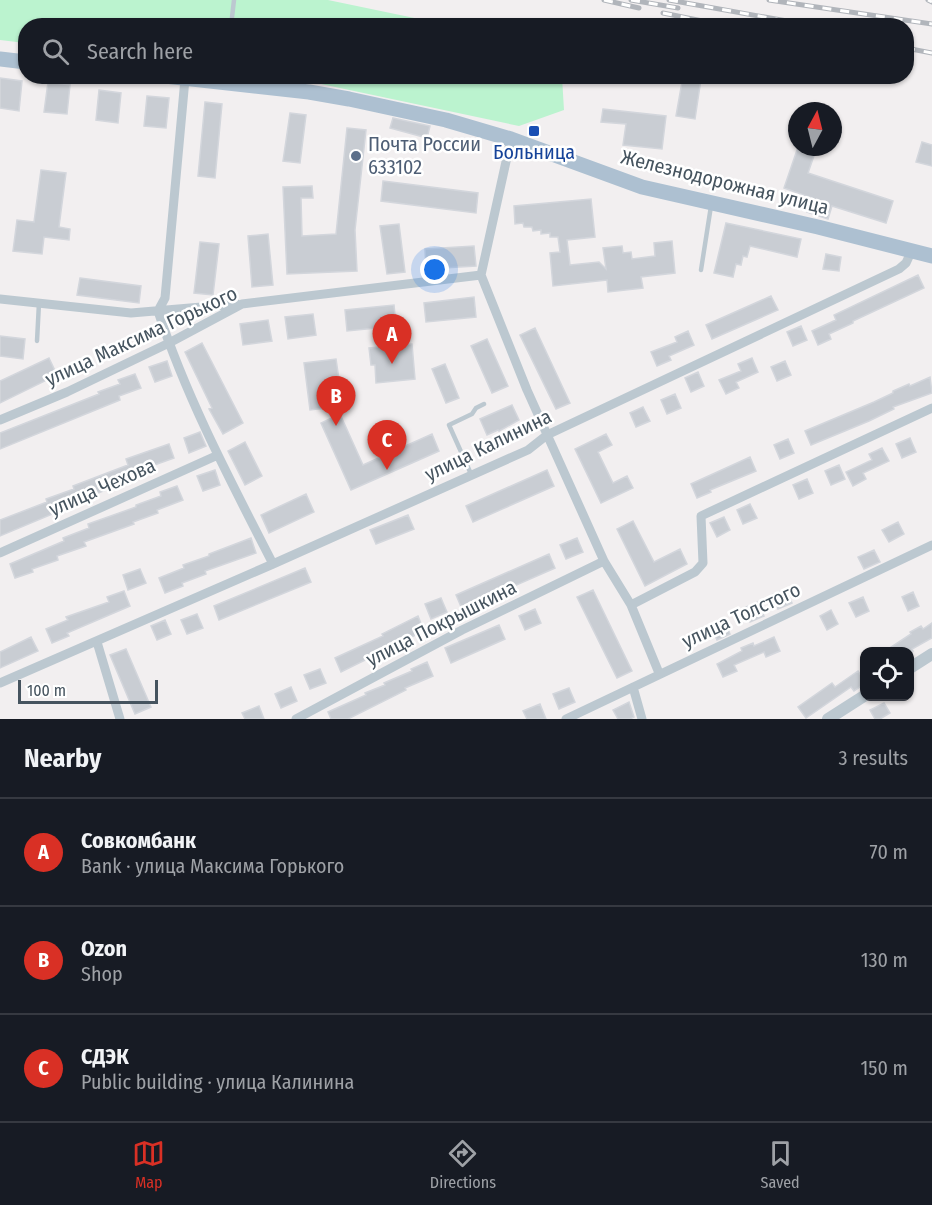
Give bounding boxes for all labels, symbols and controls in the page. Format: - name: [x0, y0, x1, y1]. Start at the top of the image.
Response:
- search box: [18, 18, 914, 84]
- icon: search: [39, 35, 72, 68]
- text: Search here: [87, 38, 193, 65]
- north arrow: [788, 102, 842, 156]
- marker: Больница: [527, 124, 541, 138]
- place label: Почта России 633102: [368, 132, 481, 179]
- place label: Больница: [493, 140, 575, 164]
- street label: Железнодорожная улица: [619, 145, 831, 219]
- marker: Почта России 633102: [349, 149, 363, 163]
- your location: [420, 255, 449, 284]
- street label: улица Максима Горького: [41, 281, 241, 391]
- pin: A: [372, 314, 412, 364]
- pin: B: [316, 376, 356, 426]
- street label: улица Калинина: [421, 404, 555, 486]
- pin: C: [368, 420, 406, 470]
- street label: улица Чехова: [45, 453, 159, 521]
- street label: улица Покрышкина: [362, 575, 520, 671]
- street label: улица Толстого: [678, 577, 804, 653]
- map controls: [860, 647, 914, 701]
- button: locate: [860, 647, 914, 701]
- scale bar: [18, 677, 158, 704]
- text: 100 m: [27, 681, 66, 700]
- text: Nearby: [24, 743, 101, 774]
- text: 3 results: [839, 746, 908, 770]
- text: Совкомбанк: [81, 827, 196, 854]
- text: A: [38, 840, 49, 864]
- text: 70 m: [870, 840, 908, 864]
- text: Bank · улица Максима Горького: [81, 854, 344, 878]
- text: Ozon: [81, 935, 127, 962]
- text: B: [38, 948, 49, 972]
- text: 130 m: [861, 948, 908, 972]
- text: Shop: [81, 962, 123, 986]
- text: СДЭК: [81, 1043, 129, 1070]
- text: C: [38, 1056, 49, 1080]
- text: 150 m: [861, 1056, 908, 1080]
- text: Public building · улица Калинина: [81, 1070, 354, 1094]
- tab: Map: [132, 1137, 165, 1192]
- tab: Directions: [430, 1137, 496, 1192]
- tab: Saved: [761, 1137, 800, 1192]

